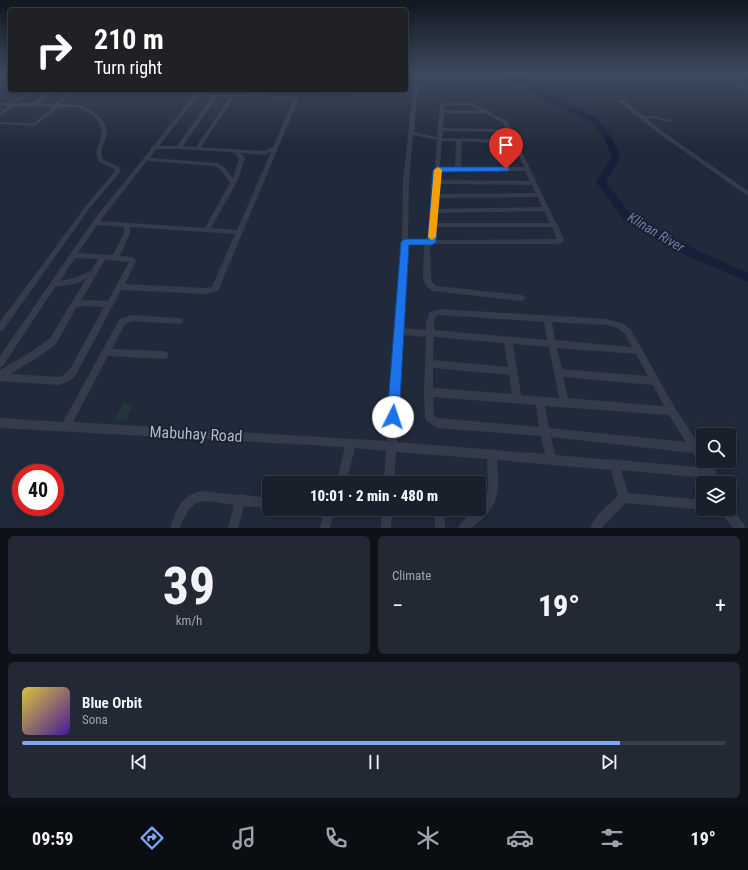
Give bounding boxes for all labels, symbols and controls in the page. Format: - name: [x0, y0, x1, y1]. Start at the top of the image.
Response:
- text: 210 m: [94, 23, 164, 56]
- icon: right: [28, 24, 80, 76]
- text: Turn right: [94, 57, 162, 78]
- pin: [489, 128, 523, 169]
- icon: arrive: [495, 134, 517, 156]
- water label: Klinan River: [625, 209, 688, 256]
- position arrow: [372, 396, 414, 438]
- street label: Mabuhay Road: [149, 422, 243, 446]
- map controls: [696, 428, 736, 516]
- button: search: [696, 428, 736, 468]
- speed limit sign: 40: [12, 464, 64, 516]
- button: layers: [696, 476, 736, 516]
- text: 10:01 · 2 min · 480 m: [310, 487, 438, 505]
- text: 39: [163, 556, 215, 617]
- text: Climate: [392, 568, 431, 583]
- text: 19°: [538, 588, 580, 623]
- text: −: [392, 593, 403, 618]
- text: +: [715, 593, 726, 618]
- text: km/h: [176, 613, 202, 628]
- text: Blue Orbit: [82, 694, 142, 712]
- text: Sona: [82, 712, 108, 727]
- icon: previous: [128, 751, 150, 773]
- icon: pause: [363, 751, 385, 773]
- icon: next: [598, 751, 620, 773]
- icon: directions: [138, 824, 166, 852]
- icon: music: [230, 824, 258, 852]
- icon: phone: [322, 824, 350, 852]
- icon: climate: [414, 824, 442, 852]
- icon: car: [506, 824, 534, 852]
- icon: filters: [598, 824, 626, 852]
- text: 09:59: [32, 828, 73, 849]
- text: 19°: [691, 828, 716, 849]

